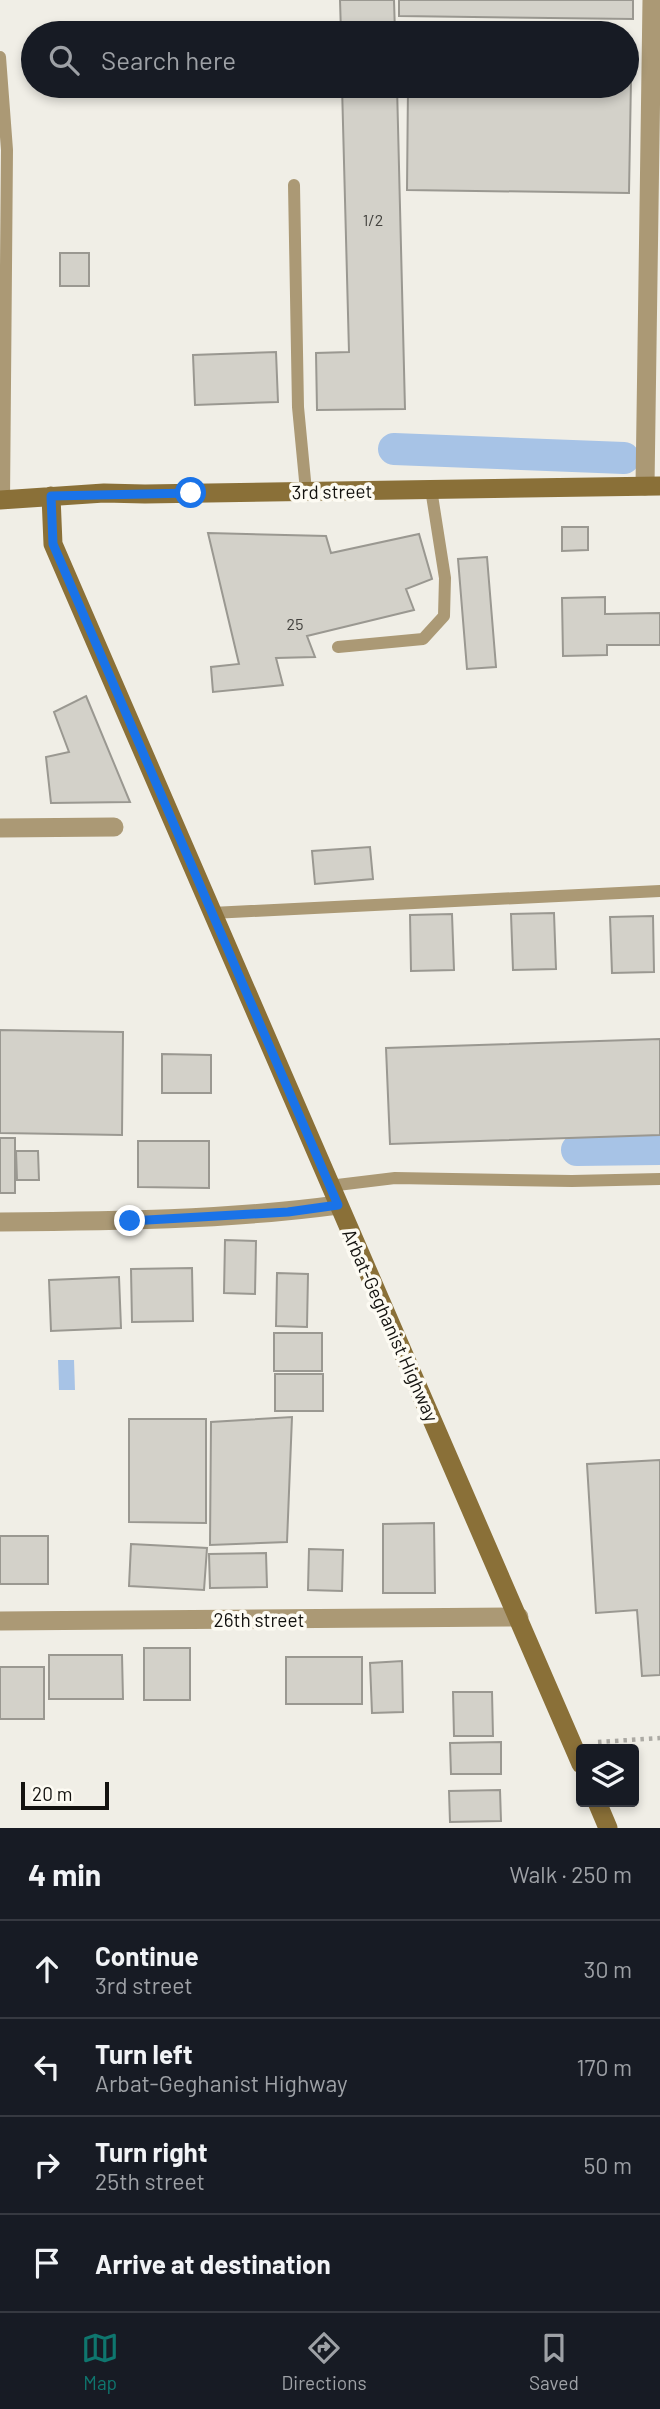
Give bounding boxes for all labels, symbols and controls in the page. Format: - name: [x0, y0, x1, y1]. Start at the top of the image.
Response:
- search box: [21, 21, 639, 98]
- icon: search: [45, 41, 83, 79]
- text: Search here: [101, 44, 236, 75]
- house number: 1/2: [363, 210, 383, 229]
- route start: [175, 477, 206, 508]
- street label: 3rd street: [291, 479, 373, 503]
- house number: 25: [287, 614, 303, 633]
- route end: [114, 1205, 145, 1236]
- street label: Arbat-Geghanist Highway: [338, 1225, 444, 1425]
- street label: 26th street: [214, 1608, 304, 1631]
- map controls: [576, 1744, 639, 1807]
- button: layers: [576, 1744, 639, 1807]
- scale bar: [21, 1779, 108, 1811]
- text: 20 m: [32, 1782, 72, 1805]
- text: 4 min: [28, 1856, 101, 1892]
- text: Walk · 250 m: [510, 1860, 632, 1888]
- text: Continue: [95, 1940, 199, 1971]
- icon: ahead: [28, 1950, 66, 1988]
- text: 30 m: [584, 1955, 632, 1983]
- text: 3rd street: [95, 1971, 193, 1999]
- text: Turn left: [95, 2038, 193, 2069]
- icon: left: [28, 2048, 66, 2086]
- text: 170 m: [576, 2053, 632, 2081]
- text: Arbat-Geghanist Highway: [95, 2069, 348, 2097]
- text: Turn right: [95, 2136, 208, 2167]
- icon: right: [28, 2146, 66, 2184]
- text: 50 m: [584, 2151, 632, 2179]
- text: 25th street: [95, 2167, 205, 2195]
- icon: arrive: [28, 2244, 66, 2282]
- text: Arrive at destination: [95, 2248, 331, 2279]
- tab: Map: [81, 2329, 119, 2394]
- tab: Directions: [282, 2329, 367, 2394]
- tab: Saved: [529, 2329, 579, 2394]

